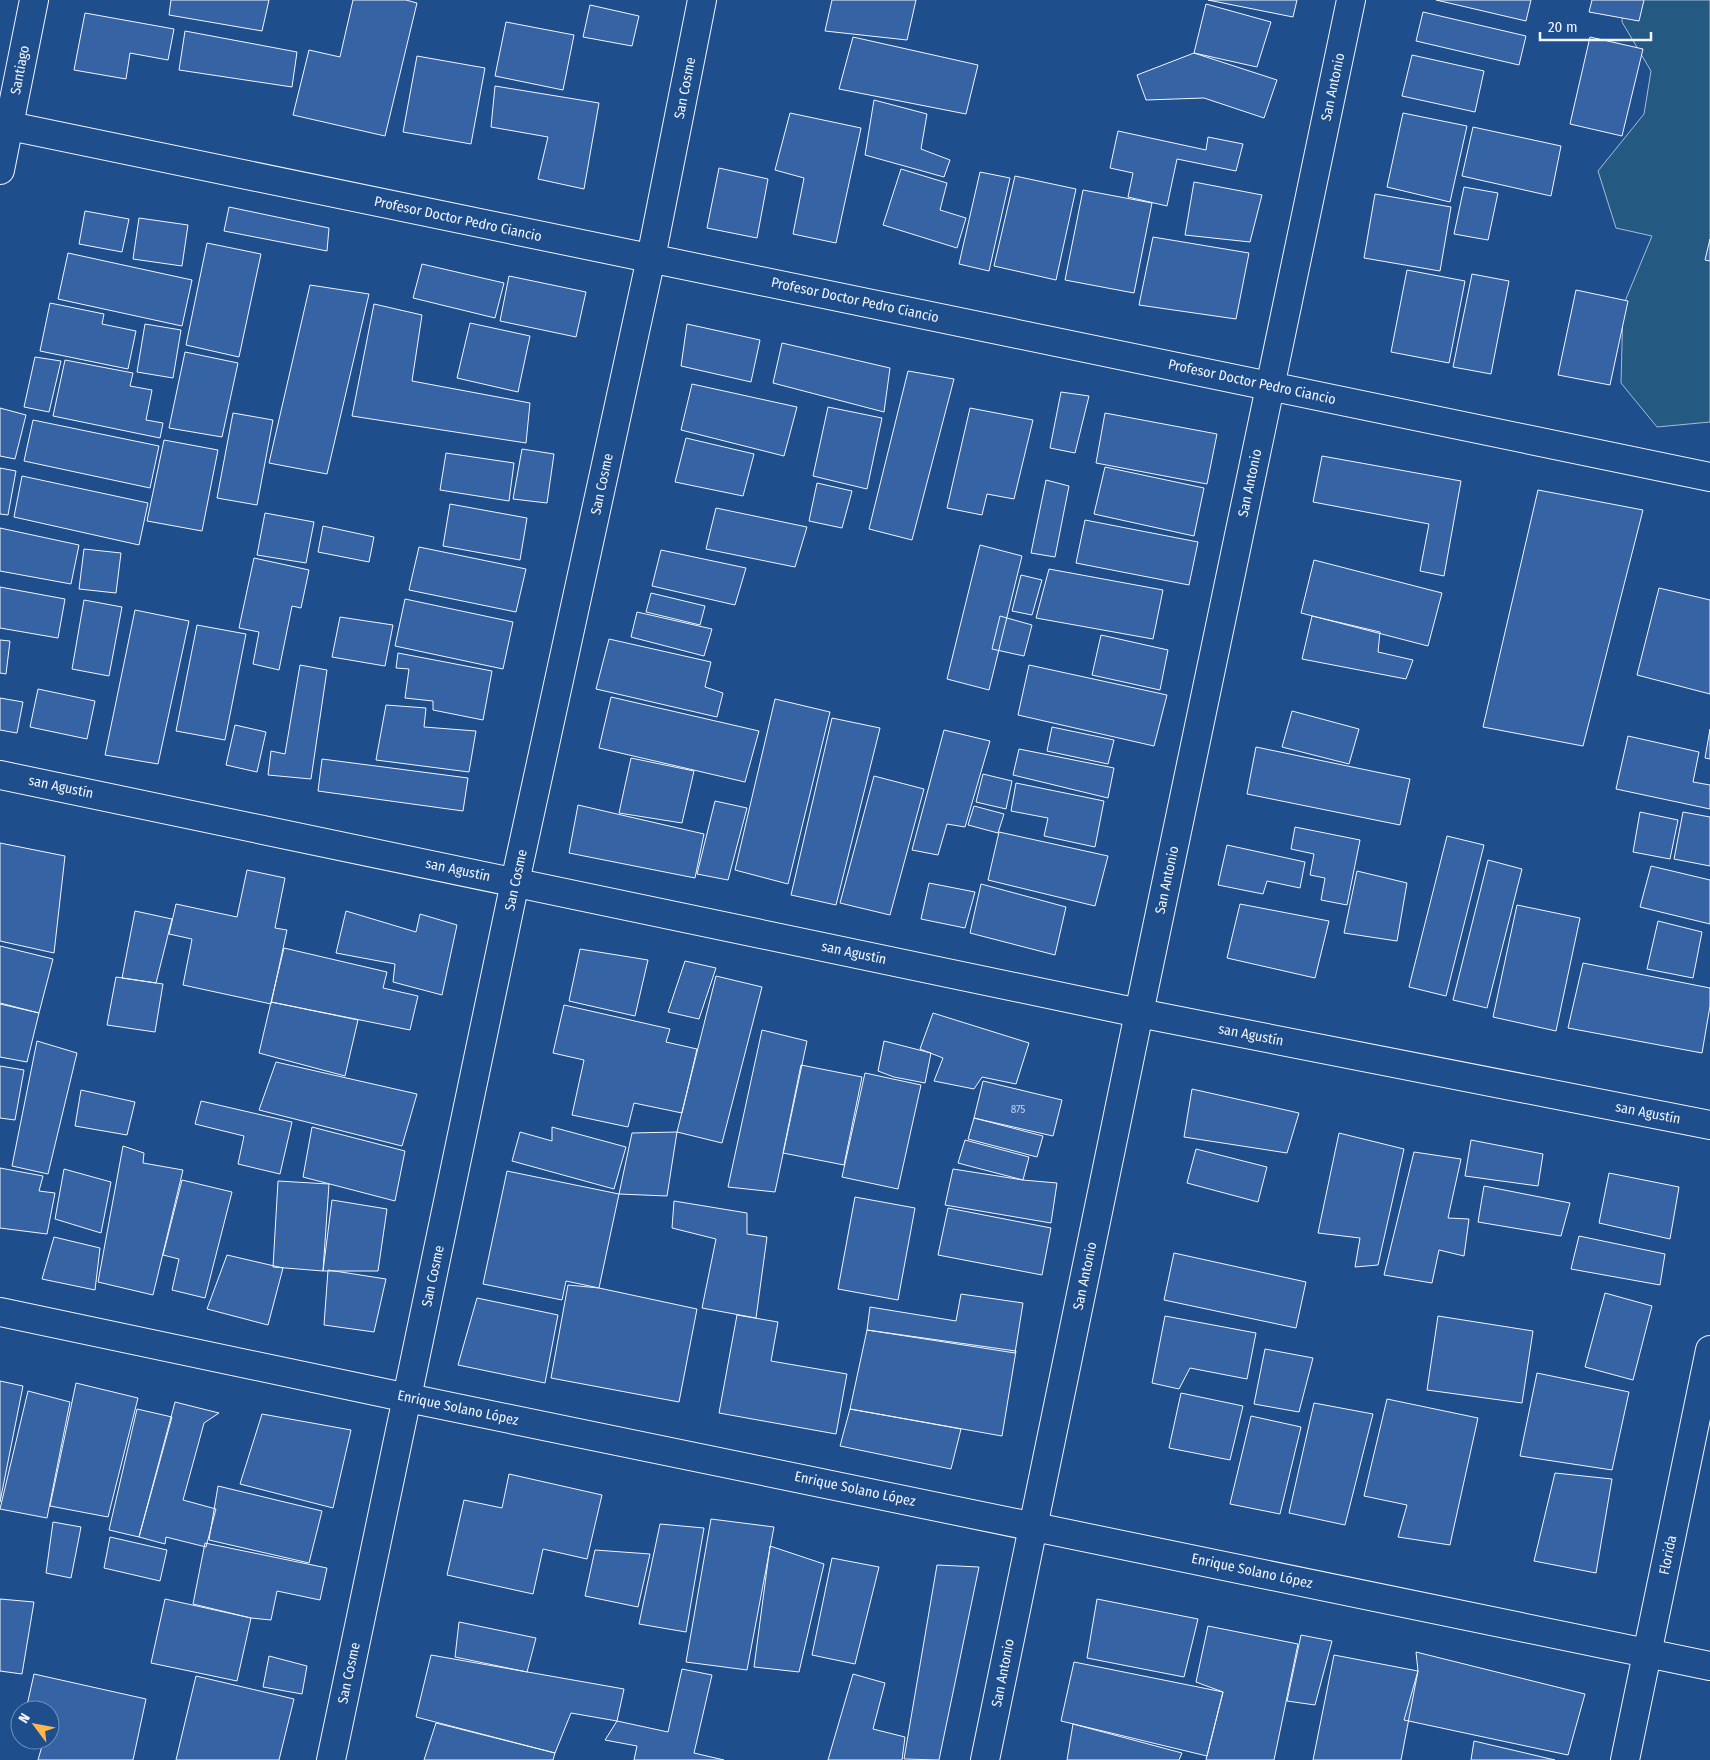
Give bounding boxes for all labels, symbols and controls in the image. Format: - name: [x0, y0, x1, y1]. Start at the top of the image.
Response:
- scale bar: [1540, 10, 1651, 42]
- text: 20 m: [1548, 18, 1578, 36]
- street label: Santiago: [7, 44, 33, 96]
- street label: San Antonio: [1317, 51, 1349, 123]
- street label: San Cosme: [671, 56, 699, 120]
- street label: Profesor Doctor Pedro Ciancio: [373, 193, 543, 245]
- street label: Profesor Doctor Pedro Ciancio: [770, 274, 940, 326]
- street label: Profesor Doctor Pedro Ciancio: [1167, 356, 1337, 408]
- street label: San Antonio: [1234, 447, 1266, 519]
- street label: San Cosme: [587, 452, 617, 516]
- street label: san Agustín: [27, 772, 95, 802]
- street label: San Antonio: [1151, 844, 1183, 916]
- street label: San Cosme: [501, 848, 531, 912]
- street label: san Agustín: [424, 855, 492, 885]
- street label: san Agustín: [820, 938, 888, 968]
- street label: san Agustín: [1217, 1020, 1285, 1050]
- street label: san Agustín: [1614, 1098, 1682, 1128]
- house number: 875: [1011, 1103, 1025, 1116]
- street label: San Antonio: [1069, 1240, 1101, 1312]
- street label: San Cosme: [418, 1244, 448, 1308]
- street label: Enrique Solano López: [396, 1387, 520, 1429]
- street label: Enrique Solano López: [793, 1468, 917, 1510]
- street label: Florida: [1656, 1534, 1680, 1576]
- street label: Enrique Solano López: [1190, 1550, 1314, 1592]
- street label: San Antonio: [988, 1637, 1018, 1709]
- street label: San Cosme: [334, 1641, 364, 1705]
- north arrow: [10, 1700, 60, 1750]
- text: N: [15, 1710, 34, 1726]

